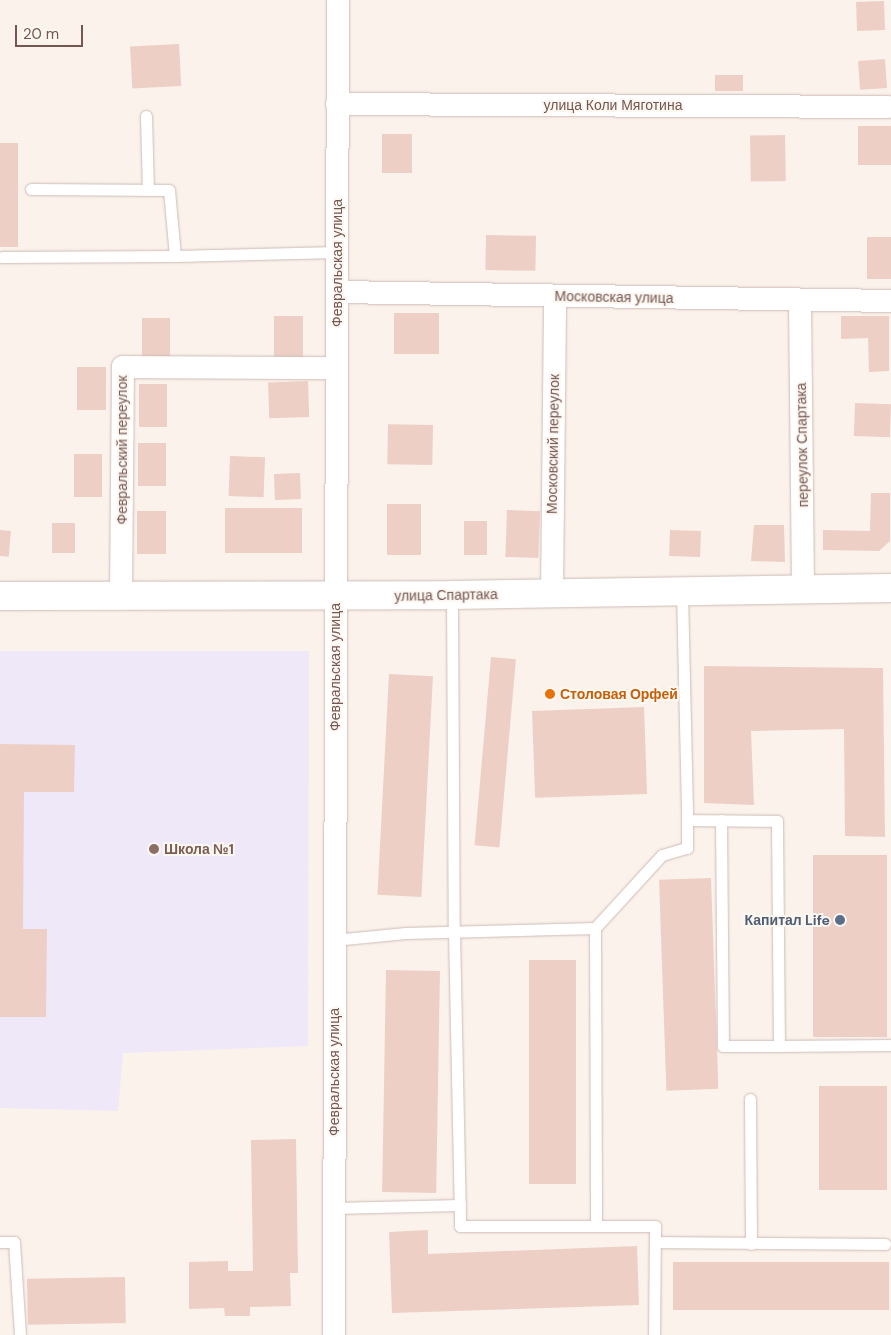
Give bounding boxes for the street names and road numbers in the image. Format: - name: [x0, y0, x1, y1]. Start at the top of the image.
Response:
- street label: улица Коли Мяготина: [544, 97, 682, 113]
- street label: Февральская улица: [329, 199, 345, 327]
- street label: Московская улица: [554, 288, 674, 306]
- street label: Московский переулок: [543, 374, 563, 514]
- street label: Февральский переулок: [114, 375, 130, 525]
- street label: переулок Спартака: [793, 383, 811, 507]
- street label: улица Спартака: [394, 586, 498, 604]
- street label: Февральская улица: [327, 603, 343, 731]
- street label: Февральская улица: [326, 1008, 342, 1136]

